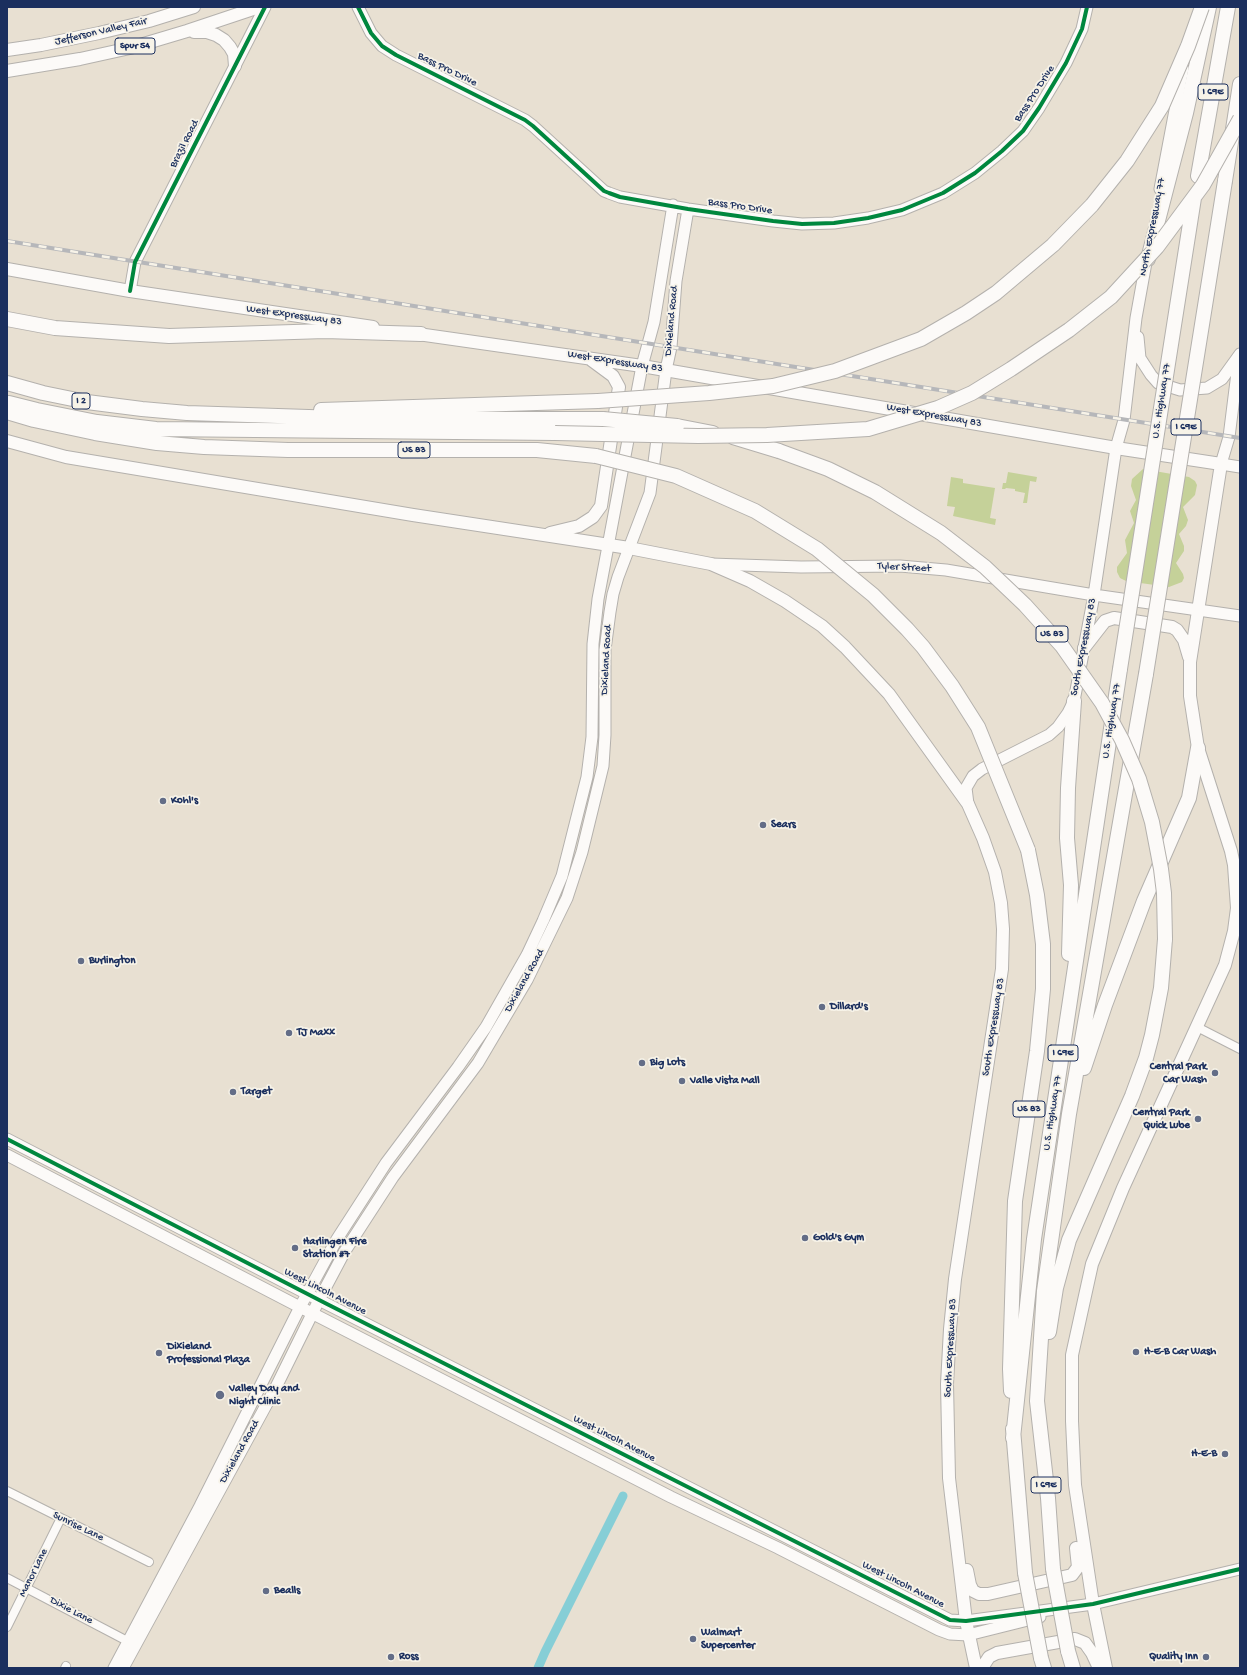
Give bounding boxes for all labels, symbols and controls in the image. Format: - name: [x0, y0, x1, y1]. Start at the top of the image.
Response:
- street label: Jefferson Valley Fair: [54, 15, 148, 49]
- road number: Spur 54: [115, 38, 155, 54]
- street label: Bass Pro Drive: [415, 50, 479, 90]
- street label: Bass Pro Drive: [1012, 63, 1058, 125]
- road number: I 69E: [1198, 84, 1228, 100]
- street label: Brazil Road: [167, 118, 203, 170]
- street label: North Expressway 77: [1137, 177, 1169, 277]
- street label: Bass Pro Drive: [707, 196, 773, 218]
- street label: Dixieland Road: [662, 285, 682, 357]
- street label: West Expressway 83: [245, 303, 343, 329]
- street label: West Expressway 83: [566, 348, 664, 376]
- street label: U.S. Highway 77: [1150, 362, 1174, 440]
- road number: I 2: [72, 393, 90, 409]
- street label: West Expressway 83: [885, 401, 983, 431]
- road number: I 69E: [1171, 419, 1201, 435]
- road number: US 83: [398, 442, 430, 458]
- street label: Tyler Street: [877, 560, 931, 576]
- street label: South Expressway 83: [1068, 597, 1100, 697]
- street label: Dixieland Road: [599, 625, 615, 695]
- road number: US 83: [1036, 626, 1068, 642]
- street label: U.S. Highway 77: [1100, 682, 1124, 760]
- place label: Kohl's: [171, 794, 198, 808]
- marker: Kohl's: [158, 796, 168, 806]
- place label: Sears: [771, 818, 796, 832]
- marker: Sears: [758, 820, 768, 830]
- street label: Dixieland Road: [502, 947, 548, 1015]
- place label: Burlington: [89, 954, 135, 968]
- marker: Burlington: [76, 956, 86, 966]
- street label: South Expressway 83: [980, 977, 1008, 1077]
- place label: Dillard's: [830, 1000, 868, 1014]
- marker: Dillard's: [817, 1002, 827, 1012]
- place label: TJ Maxx: [297, 1026, 335, 1040]
- marker: TJ Maxx: [284, 1028, 294, 1038]
- road number: I 69E: [1048, 1045, 1078, 1061]
- place label: Big Lots: [650, 1056, 685, 1070]
- marker: Big Lots: [637, 1058, 647, 1068]
- place label: Central Park Car Wash: [1150, 1060, 1207, 1086]
- marker: Central Park Car Wash: [1210, 1068, 1220, 1078]
- place label: Valle Vista Mall: [690, 1074, 760, 1088]
- street label: U.S. Highway 77: [1041, 1074, 1065, 1152]
- marker: Valle Vista Mall: [677, 1076, 687, 1086]
- place label: Target: [241, 1085, 272, 1099]
- marker: Target: [228, 1087, 238, 1097]
- road number: US 83: [1013, 1101, 1045, 1117]
- place label: Central Park Quick Lube: [1133, 1106, 1190, 1132]
- marker: Central Park Quick Lube: [1193, 1114, 1203, 1124]
- place label: Gold's Gym: [813, 1231, 864, 1245]
- marker: Gold's Gym: [800, 1233, 810, 1243]
- place label: Harlingen Fire Station #7: [303, 1235, 367, 1261]
- marker: Harlingen Fire Station #7: [290, 1243, 300, 1253]
- street label: West Lincoln Avenue: [282, 1266, 368, 1318]
- street label: South Expressway 83: [942, 1298, 960, 1398]
- place label: Dixieland Professional Plaza: [167, 1340, 250, 1366]
- place label: H-E-B Car Wash: [1144, 1345, 1216, 1359]
- marker: H-E-B Car Wash: [1131, 1347, 1141, 1357]
- marker: Dixieland Professional Plaza: [154, 1348, 164, 1358]
- place label: Valley Day and Night Clinic: [229, 1382, 299, 1408]
- marker: Valley Day and Night Clinic: [214, 1389, 226, 1401]
- street label: West Lincoln Avenue: [571, 1413, 657, 1465]
- street label: Dixieland Road: [217, 1418, 263, 1486]
- place label: H-E-B: [1191, 1447, 1217, 1461]
- marker: H-E-B: [1220, 1449, 1230, 1459]
- road number: I 69E: [1031, 1477, 1061, 1493]
- street label: Sunrise Lane: [50, 1509, 106, 1545]
- street label: Manor Lane: [17, 1547, 51, 1599]
- street label: West Lincoln Avenue: [860, 1559, 946, 1611]
- place label: Bealls: [274, 1584, 300, 1598]
- marker: Bealls: [261, 1586, 271, 1596]
- street label: Dixie Lane: [47, 1594, 95, 1628]
- place label: Walmart Supercenter: [701, 1626, 755, 1652]
- marker: Walmart Supercenter: [688, 1634, 698, 1644]
- place label: Ross: [399, 1650, 419, 1664]
- place label: Quality Inn: [1149, 1650, 1198, 1664]
- marker: Ross: [386, 1652, 396, 1662]
- marker: Quality Inn: [1201, 1652, 1211, 1662]

